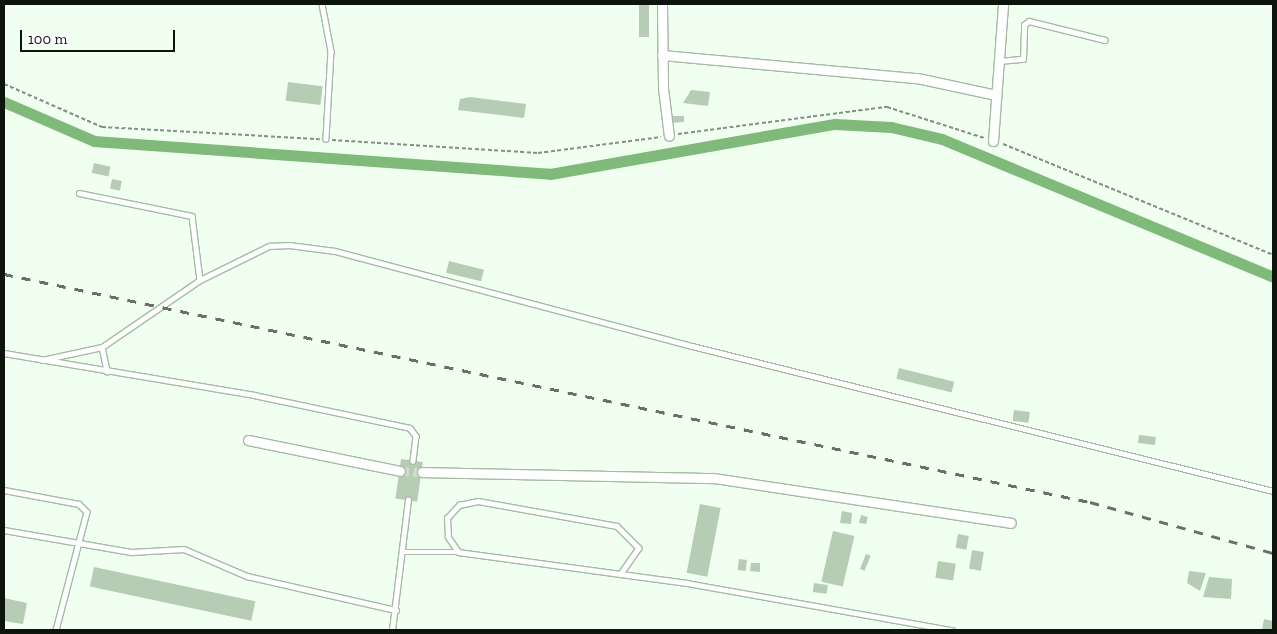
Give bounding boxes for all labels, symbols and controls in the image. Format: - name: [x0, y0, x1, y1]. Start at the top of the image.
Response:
- scale bar: [22, 20, 178, 52]
- text: 100 m: [28, 30, 67, 48]

